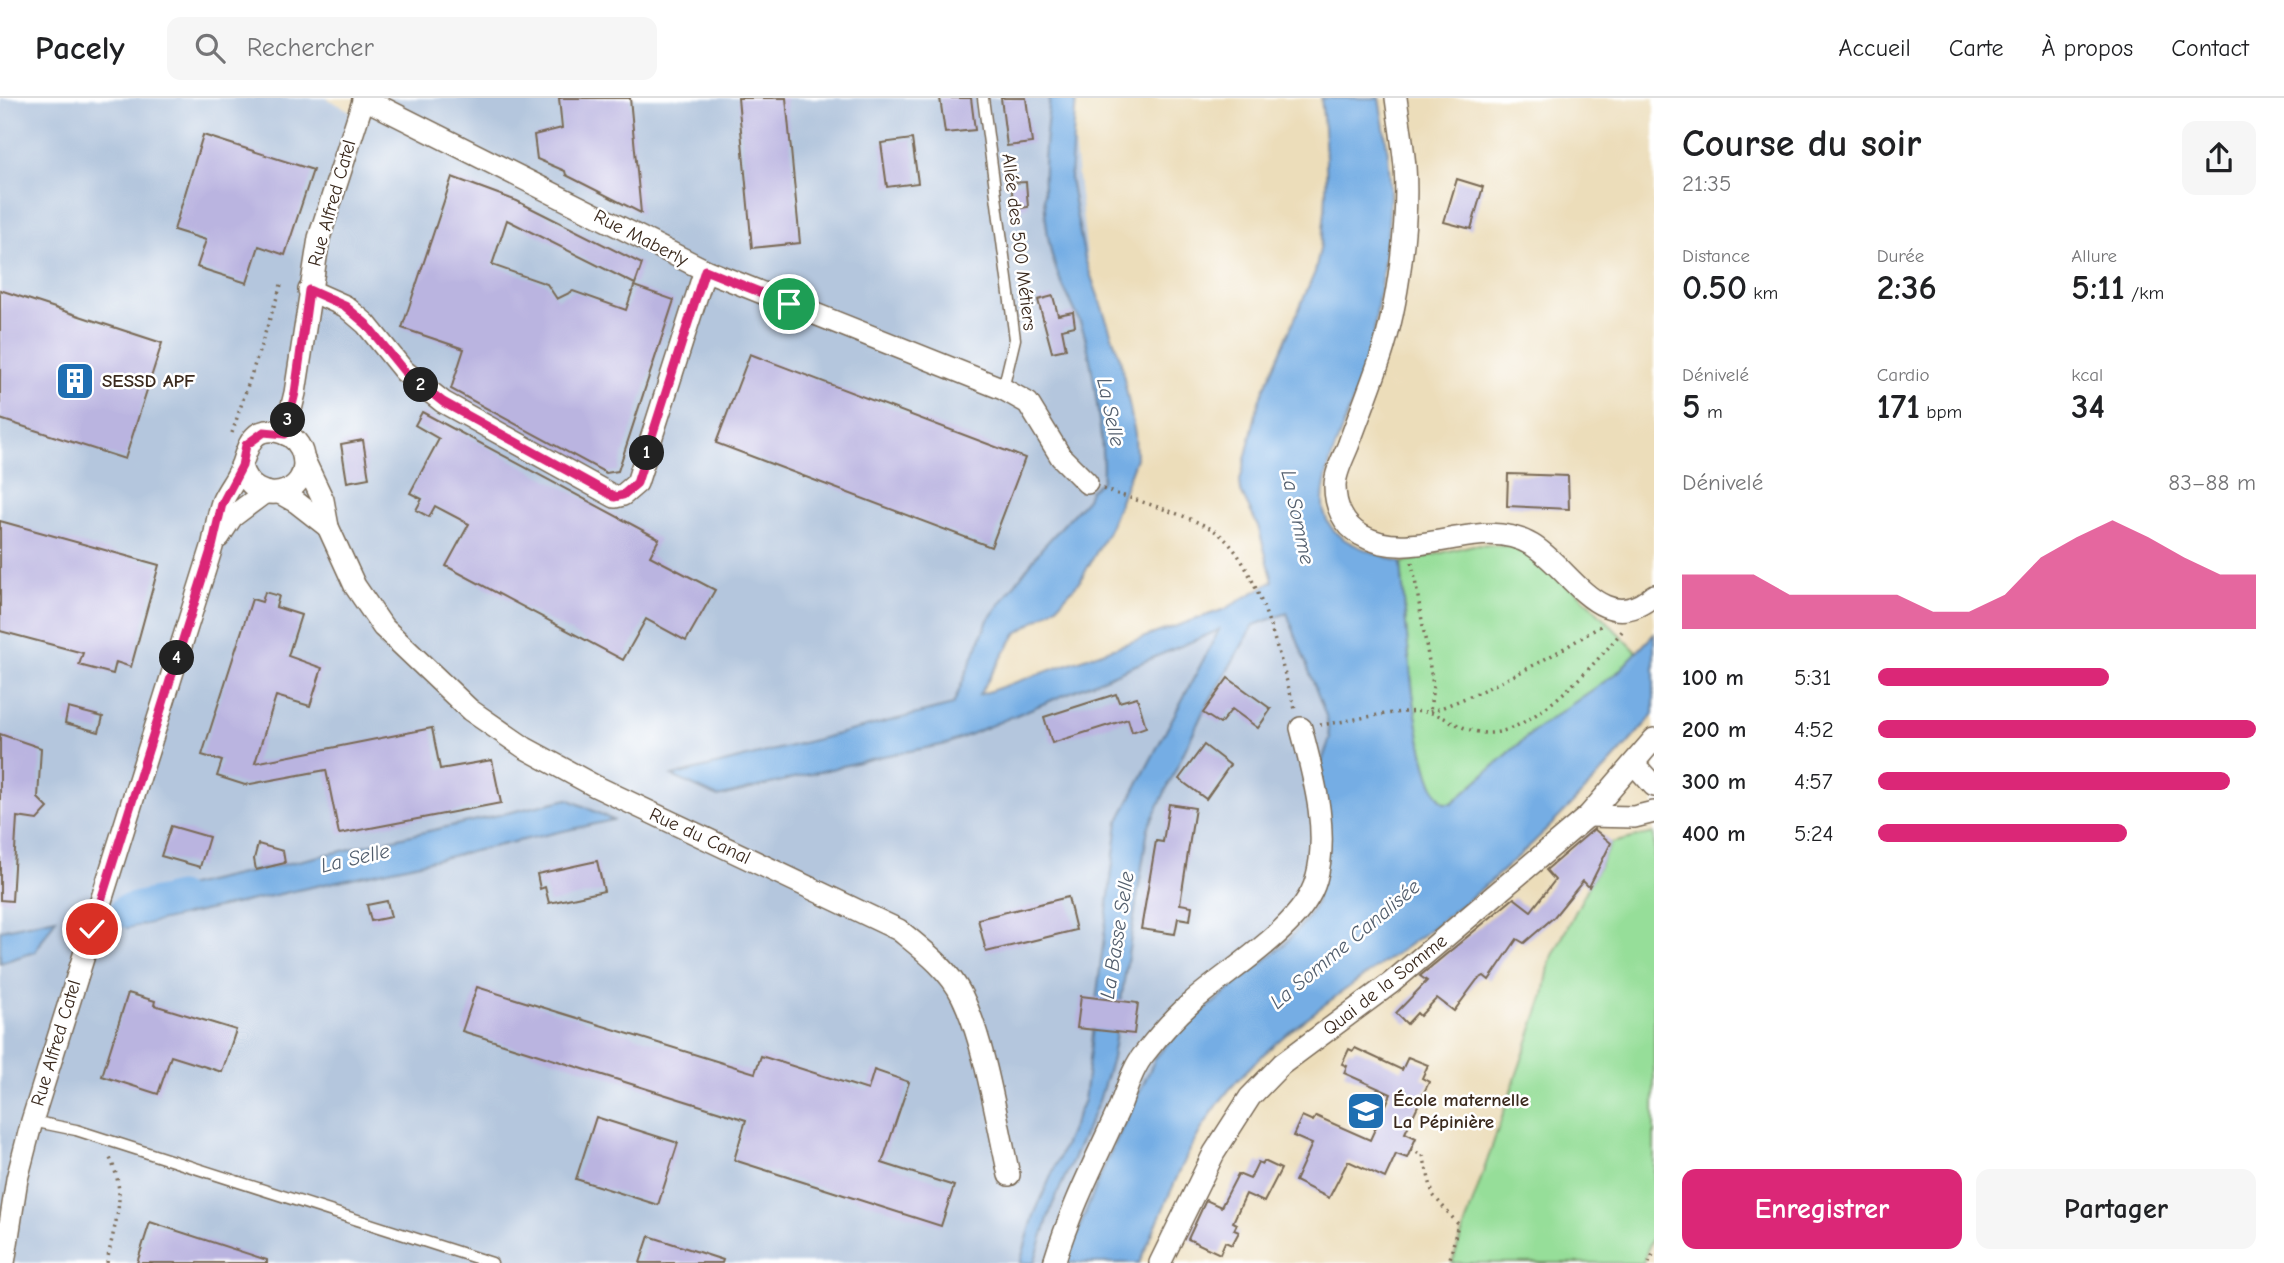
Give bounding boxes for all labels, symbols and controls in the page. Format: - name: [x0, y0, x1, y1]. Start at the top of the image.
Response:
- search box: [167, 17, 657, 80]
- text: Pacely: [35, 29, 125, 67]
- icon: search: [191, 29, 229, 67]
- text: Rechercher: [247, 33, 374, 63]
- text: Accueil: [1839, 34, 1911, 62]
- text: Carte: [1949, 34, 2004, 62]
- text: À propos: [2042, 34, 2133, 62]
- text: Contact: [2171, 34, 2249, 62]
- button: share: [2182, 121, 2256, 195]
- text: Course du soir: [1682, 122, 1921, 166]
- street label: Rue Alfred Catel: [303, 137, 361, 269]
- street label: Allée des 500 Métiers: [997, 152, 1041, 332]
- text: 21:35: [1682, 170, 1731, 197]
- street label: Rue Maberly: [590, 205, 692, 271]
- text: Distance: [1682, 245, 1750, 267]
- text: Durée: [1877, 245, 1924, 267]
- text: Allure: [2071, 245, 2117, 267]
- text: 0.50: [1682, 267, 1747, 308]
- text: 2:36: [1877, 267, 1937, 308]
- text: 5:11: [2071, 267, 2125, 308]
- pin: [759, 274, 819, 334]
- text: km: [1747, 282, 1778, 304]
- text: /km: [2125, 282, 2164, 304]
- icon: arrive: [770, 285, 808, 323]
- building icon: SESSD APF: [54, 360, 96, 402]
- text: Dénivelé: [1682, 364, 1749, 386]
- text: Cardio: [1877, 364, 1930, 386]
- text: kcal: [2071, 364, 2103, 386]
- pin: 2: [404, 368, 438, 402]
- place label: SESSD APF: [102, 370, 195, 392]
- text: 2: [416, 373, 425, 395]
- water label: La Selle: [1092, 375, 1130, 449]
- text: 5: [1682, 386, 1701, 427]
- text: 171: [1877, 386, 1920, 427]
- text: 34: [2071, 386, 2105, 427]
- text: m: [1701, 401, 1723, 423]
- text: bpm: [1920, 401, 1962, 423]
- pin: 3: [270, 402, 306, 438]
- text: 3: [283, 408, 292, 430]
- pin: 1: [630, 436, 664, 470]
- text: 1: [643, 441, 650, 463]
- water label: La Somme: [1276, 467, 1320, 567]
- text: Dénivelé: [1682, 469, 1763, 496]
- text: 83–88 m: [2168, 469, 2256, 496]
- pin: 4: [160, 640, 194, 676]
- text: 4: [172, 646, 181, 668]
- text: 100 m: [1682, 664, 1744, 691]
- text: 5:31: [1794, 664, 1831, 691]
- text: 200 m: [1682, 716, 1746, 743]
- text: 4:52: [1794, 716, 1834, 743]
- text: 300 m: [1682, 768, 1746, 795]
- text: 4:57: [1794, 768, 1833, 795]
- street label: Rue du Canal: [646, 803, 754, 869]
- text: 400 m: [1682, 820, 1746, 847]
- text: 5:24: [1794, 820, 1834, 847]
- water label: La Selle: [318, 838, 392, 878]
- water label: La Basse Selle: [1095, 869, 1139, 1000]
- water label: La Somme Canalisée: [1265, 874, 1425, 1014]
- pin: [62, 899, 122, 959]
- icon: check: [73, 910, 111, 948]
- street label: Quai de la Somme: [1319, 930, 1451, 1040]
- street label: Rue Alfred Catel: [26, 977, 86, 1109]
- place label: École maternelle La Pépinière: [1393, 1089, 1529, 1133]
- school or university icon: École maternelle La Pépinière: [1345, 1090, 1387, 1132]
- button: Enregistrer: [1682, 1169, 1962, 1249]
- button: Partager: [1976, 1169, 2256, 1249]

